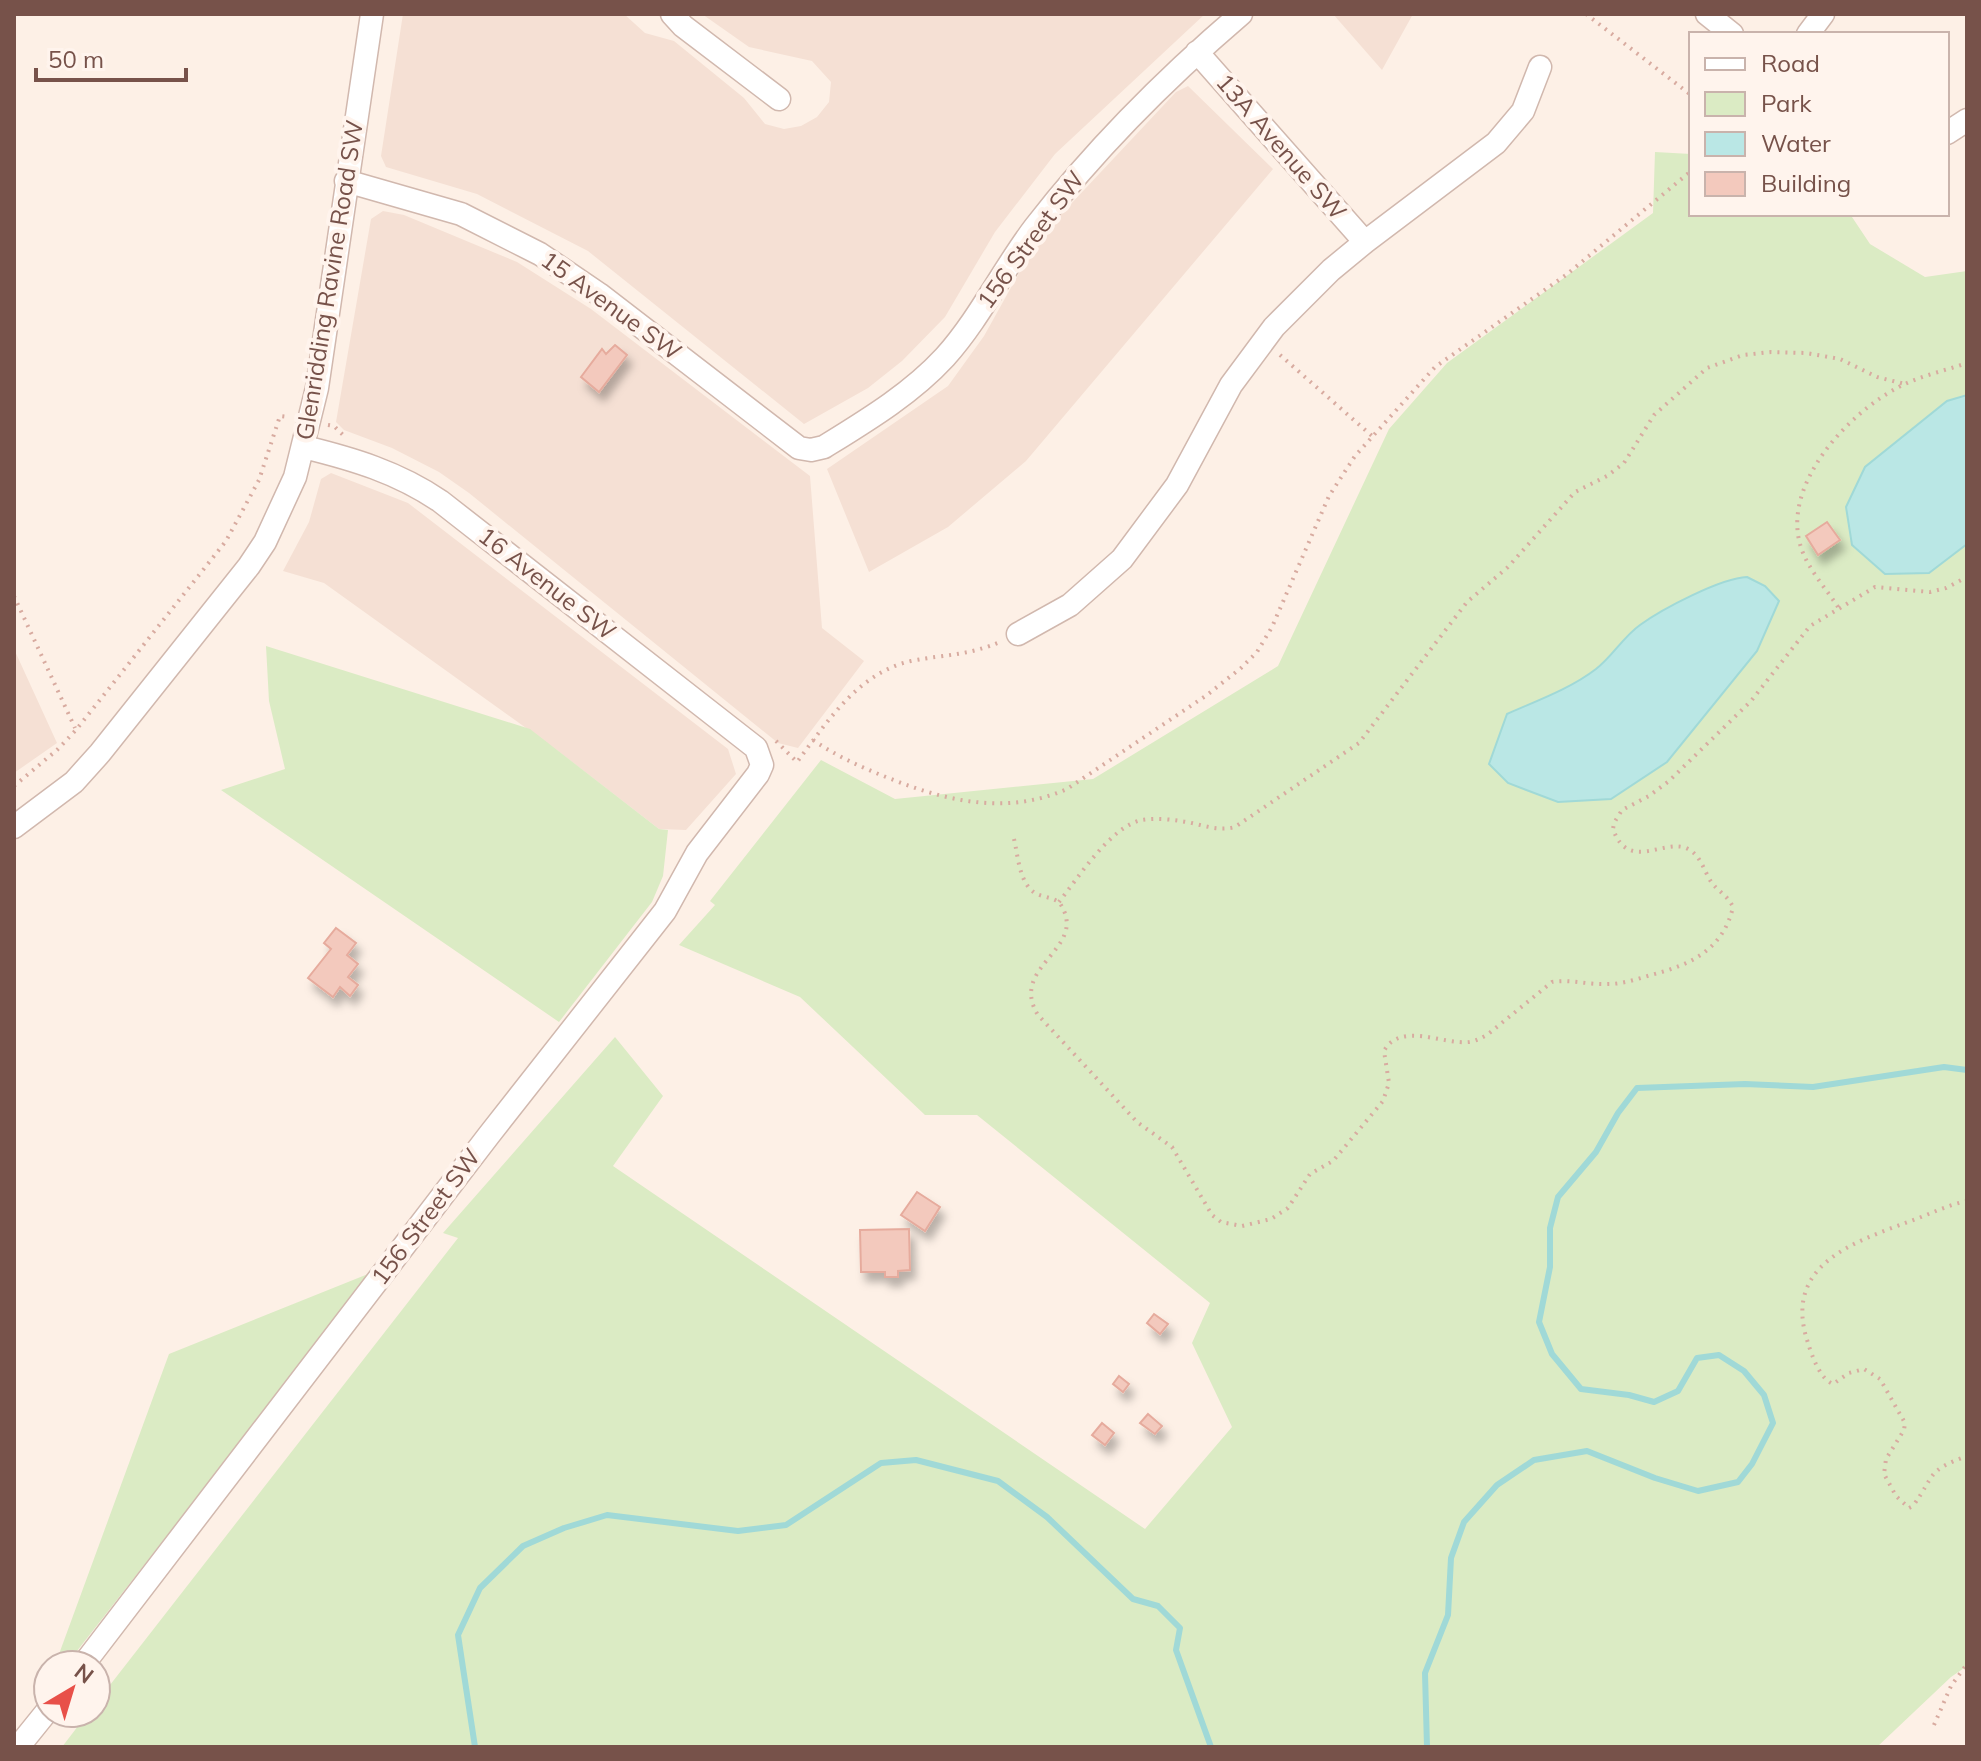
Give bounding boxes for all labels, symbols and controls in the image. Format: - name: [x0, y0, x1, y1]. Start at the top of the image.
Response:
- scale bar: [36, 32, 186, 82]
- legend: [1689, 32, 1949, 216]
- text: 50 m: [48, 44, 104, 74]
- text: Road: [1761, 48, 1820, 78]
- street label: 13A Avenue SW: [1210, 67, 1353, 226]
- text: Park: [1761, 88, 1812, 118]
- street label: Glenridding Ravine Road SW: [289, 118, 369, 442]
- text: Water: [1761, 128, 1831, 158]
- street label: 156 Street SW: [970, 164, 1090, 314]
- text: Building: [1761, 168, 1851, 198]
- street label: 15 Avenue SW: [536, 244, 688, 366]
- street label: 16 Avenue SW: [473, 520, 622, 646]
- street label: 156 Street SW: [364, 1142, 486, 1291]
- north arrow: [32, 1649, 112, 1729]
- text: N: [69, 1657, 99, 1689]

